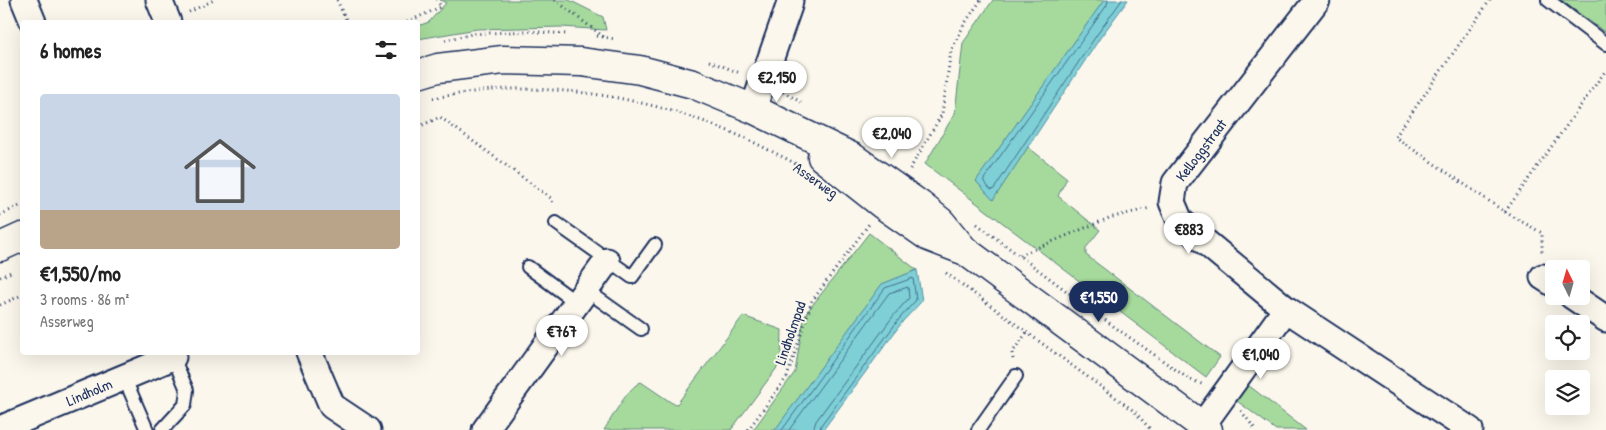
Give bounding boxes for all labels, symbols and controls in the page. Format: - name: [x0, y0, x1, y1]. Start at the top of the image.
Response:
- text: 6 homes: [40, 36, 101, 65]
- icon: filters: [372, 36, 400, 64]
- pin: €2,150: [736, 61, 818, 103]
- text: €2,150: [758, 66, 796, 88]
- street label: Kelloggstraat: [1171, 114, 1232, 186]
- pin: €2,040: [851, 116, 933, 159]
- text: €2,040: [873, 122, 911, 144]
- icon: home: [175, 126, 265, 216]
- street label: Asserweg: [789, 157, 843, 203]
- pin: €883: [1159, 212, 1219, 255]
- text: €883: [1175, 218, 1203, 240]
- text: €1,550/mo: [40, 259, 121, 288]
- north arrow: [1545, 260, 1590, 305]
- map controls: [1545, 260, 1590, 415]
- pin: €1,550: [1058, 280, 1140, 323]
- text: €1,550: [1080, 286, 1118, 308]
- text: 3 rooms · 86 m²: [40, 288, 129, 310]
- street label: Lindholmpad: [769, 298, 811, 368]
- text: Asserweg: [40, 310, 94, 332]
- pin: €767: [532, 314, 592, 357]
- button: locate: [1545, 315, 1590, 360]
- text: €767: [547, 320, 577, 342]
- pin: €1,040: [1220, 338, 1302, 380]
- text: €1,040: [1242, 343, 1280, 365]
- button: layers: [1545, 370, 1590, 415]
- street label: Lindholm: [63, 373, 115, 411]

